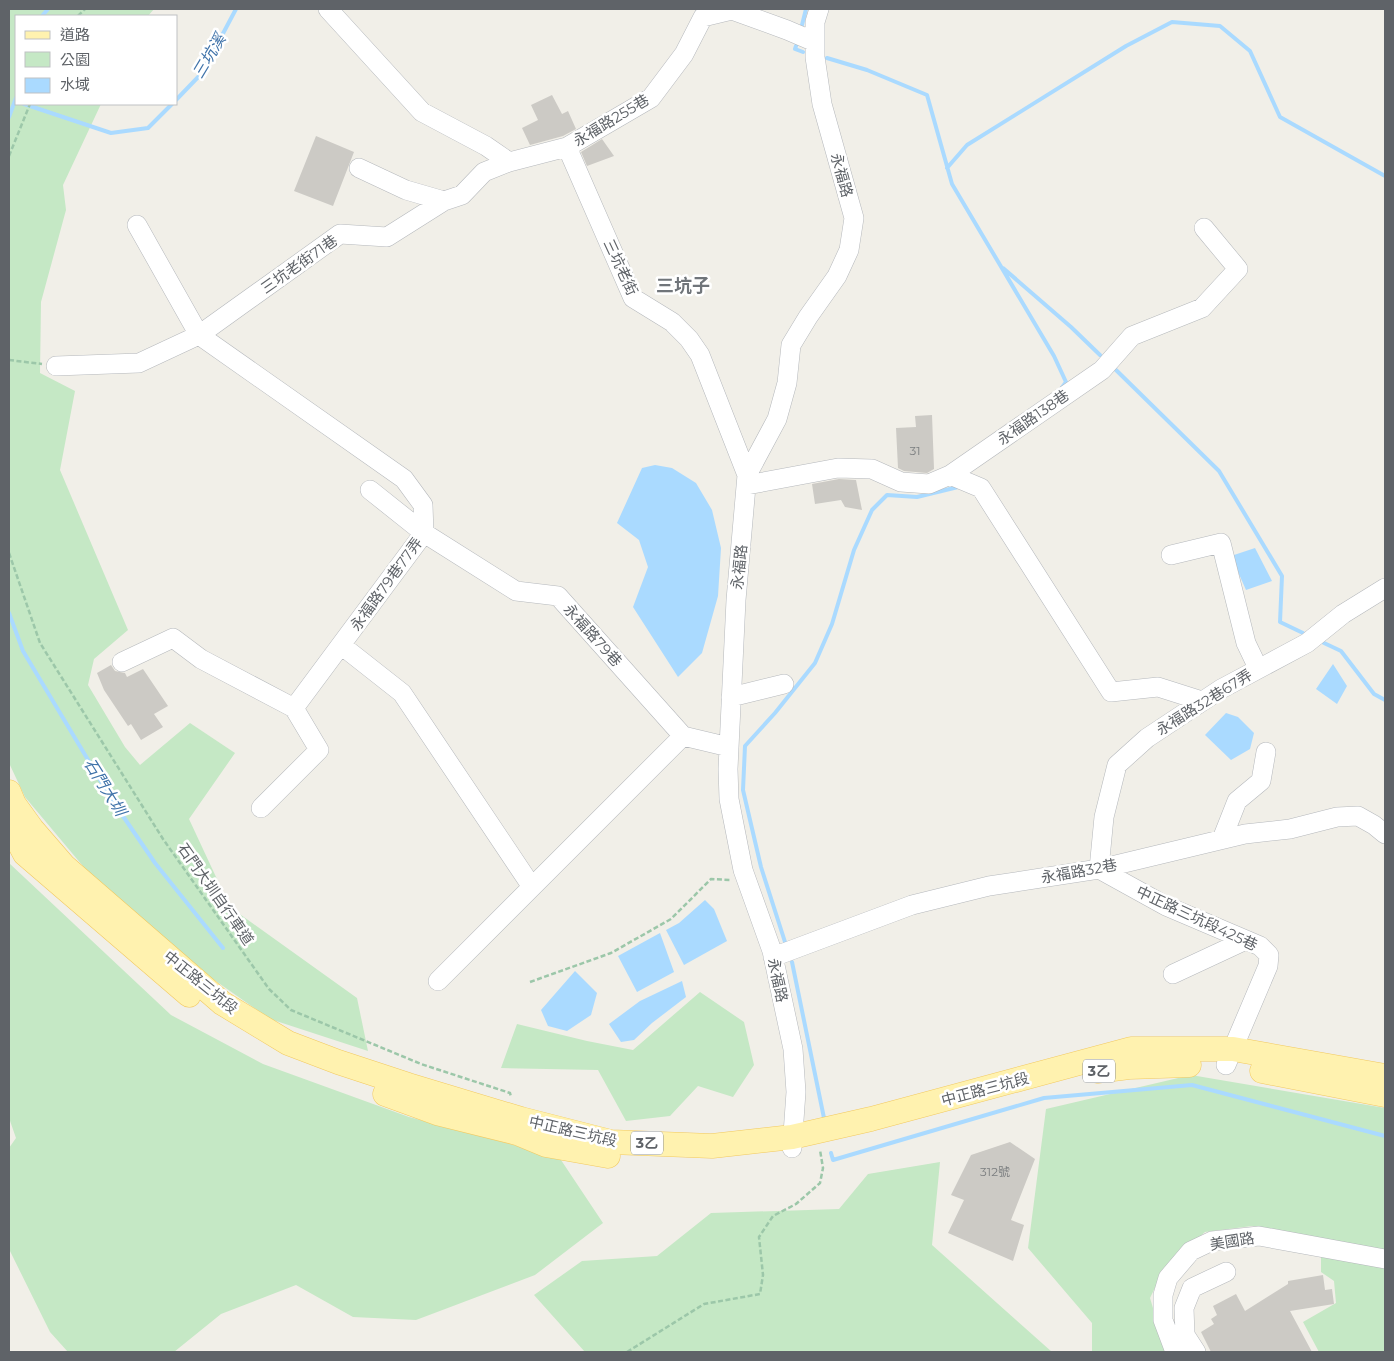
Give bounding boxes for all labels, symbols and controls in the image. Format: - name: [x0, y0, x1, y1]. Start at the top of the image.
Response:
- legend: [15, 15, 178, 105]
- text: 道路: [60, 25, 90, 44]
- water label: 三坑溪: [188, 29, 231, 81]
- text: 公園: [60, 50, 90, 69]
- text: 水域: [60, 75, 90, 94]
- street label: 永福路255巷: [569, 90, 653, 150]
- street label: 永福路: [827, 151, 857, 199]
- street label: 三坑老街71巷: [257, 231, 341, 297]
- street label: 三坑老街: [600, 236, 642, 298]
- district label: 三坑子: [656, 275, 710, 297]
- street label: 永福路138巷: [993, 385, 1073, 449]
- house number: 31: [909, 443, 921, 458]
- street label: 永福路79巷77弄: [346, 534, 426, 634]
- street label: 永福路: [727, 544, 751, 590]
- street label: 永福路79巷: [560, 600, 626, 670]
- street label: 永福路32巷67弄: [1152, 665, 1256, 739]
- water label: 石門大圳: [80, 755, 131, 821]
- street label: 石門大圳自行車道: [174, 839, 258, 949]
- street label: 永福路32巷: [1039, 855, 1119, 887]
- street label: 中正路三坑段425巷: [1133, 882, 1261, 954]
- street label: 中正路三坑段: [160, 946, 242, 1018]
- street label: 永福路: [764, 956, 792, 1004]
- road number: 3乙: [1083, 1060, 1115, 1082]
- street label: 中正路三坑段: [939, 1068, 1031, 1110]
- street label: 中正路三坑段: [527, 1112, 619, 1150]
- road number: 3乙: [631, 1132, 663, 1154]
- house number: 312號: [980, 1164, 1010, 1179]
- street label: 美國路: [1208, 1228, 1256, 1254]

